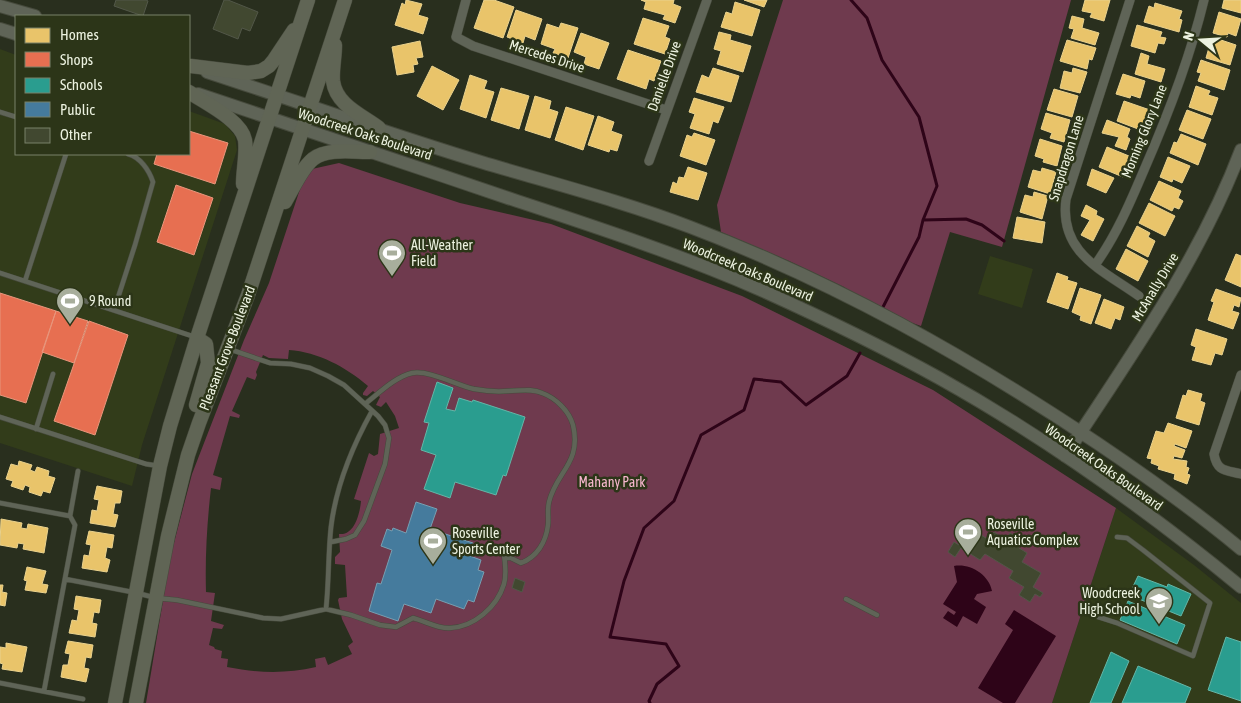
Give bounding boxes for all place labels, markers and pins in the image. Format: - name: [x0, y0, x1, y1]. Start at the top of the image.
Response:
- place label: All-Weather Field: [411, 237, 474, 269]
- sports icon: All-Weather Field: [377, 238, 407, 277]
- sports icon: 9 Round: [55, 286, 85, 325]
- place label: 9 Round: [89, 293, 131, 309]
- place label: Roseville Aquatics Complex: [987, 516, 1078, 548]
- sports icon: Roseville Aquatics Complex: [953, 517, 983, 556]
- place label: Roseville Sports Center: [452, 525, 521, 557]
- sports icon: Roseville Sports Center: [418, 526, 448, 565]
- place label: Woodcreek High School: [1079, 585, 1140, 617]
- school or university icon: Woodcreek High School: [1144, 586, 1174, 625]

